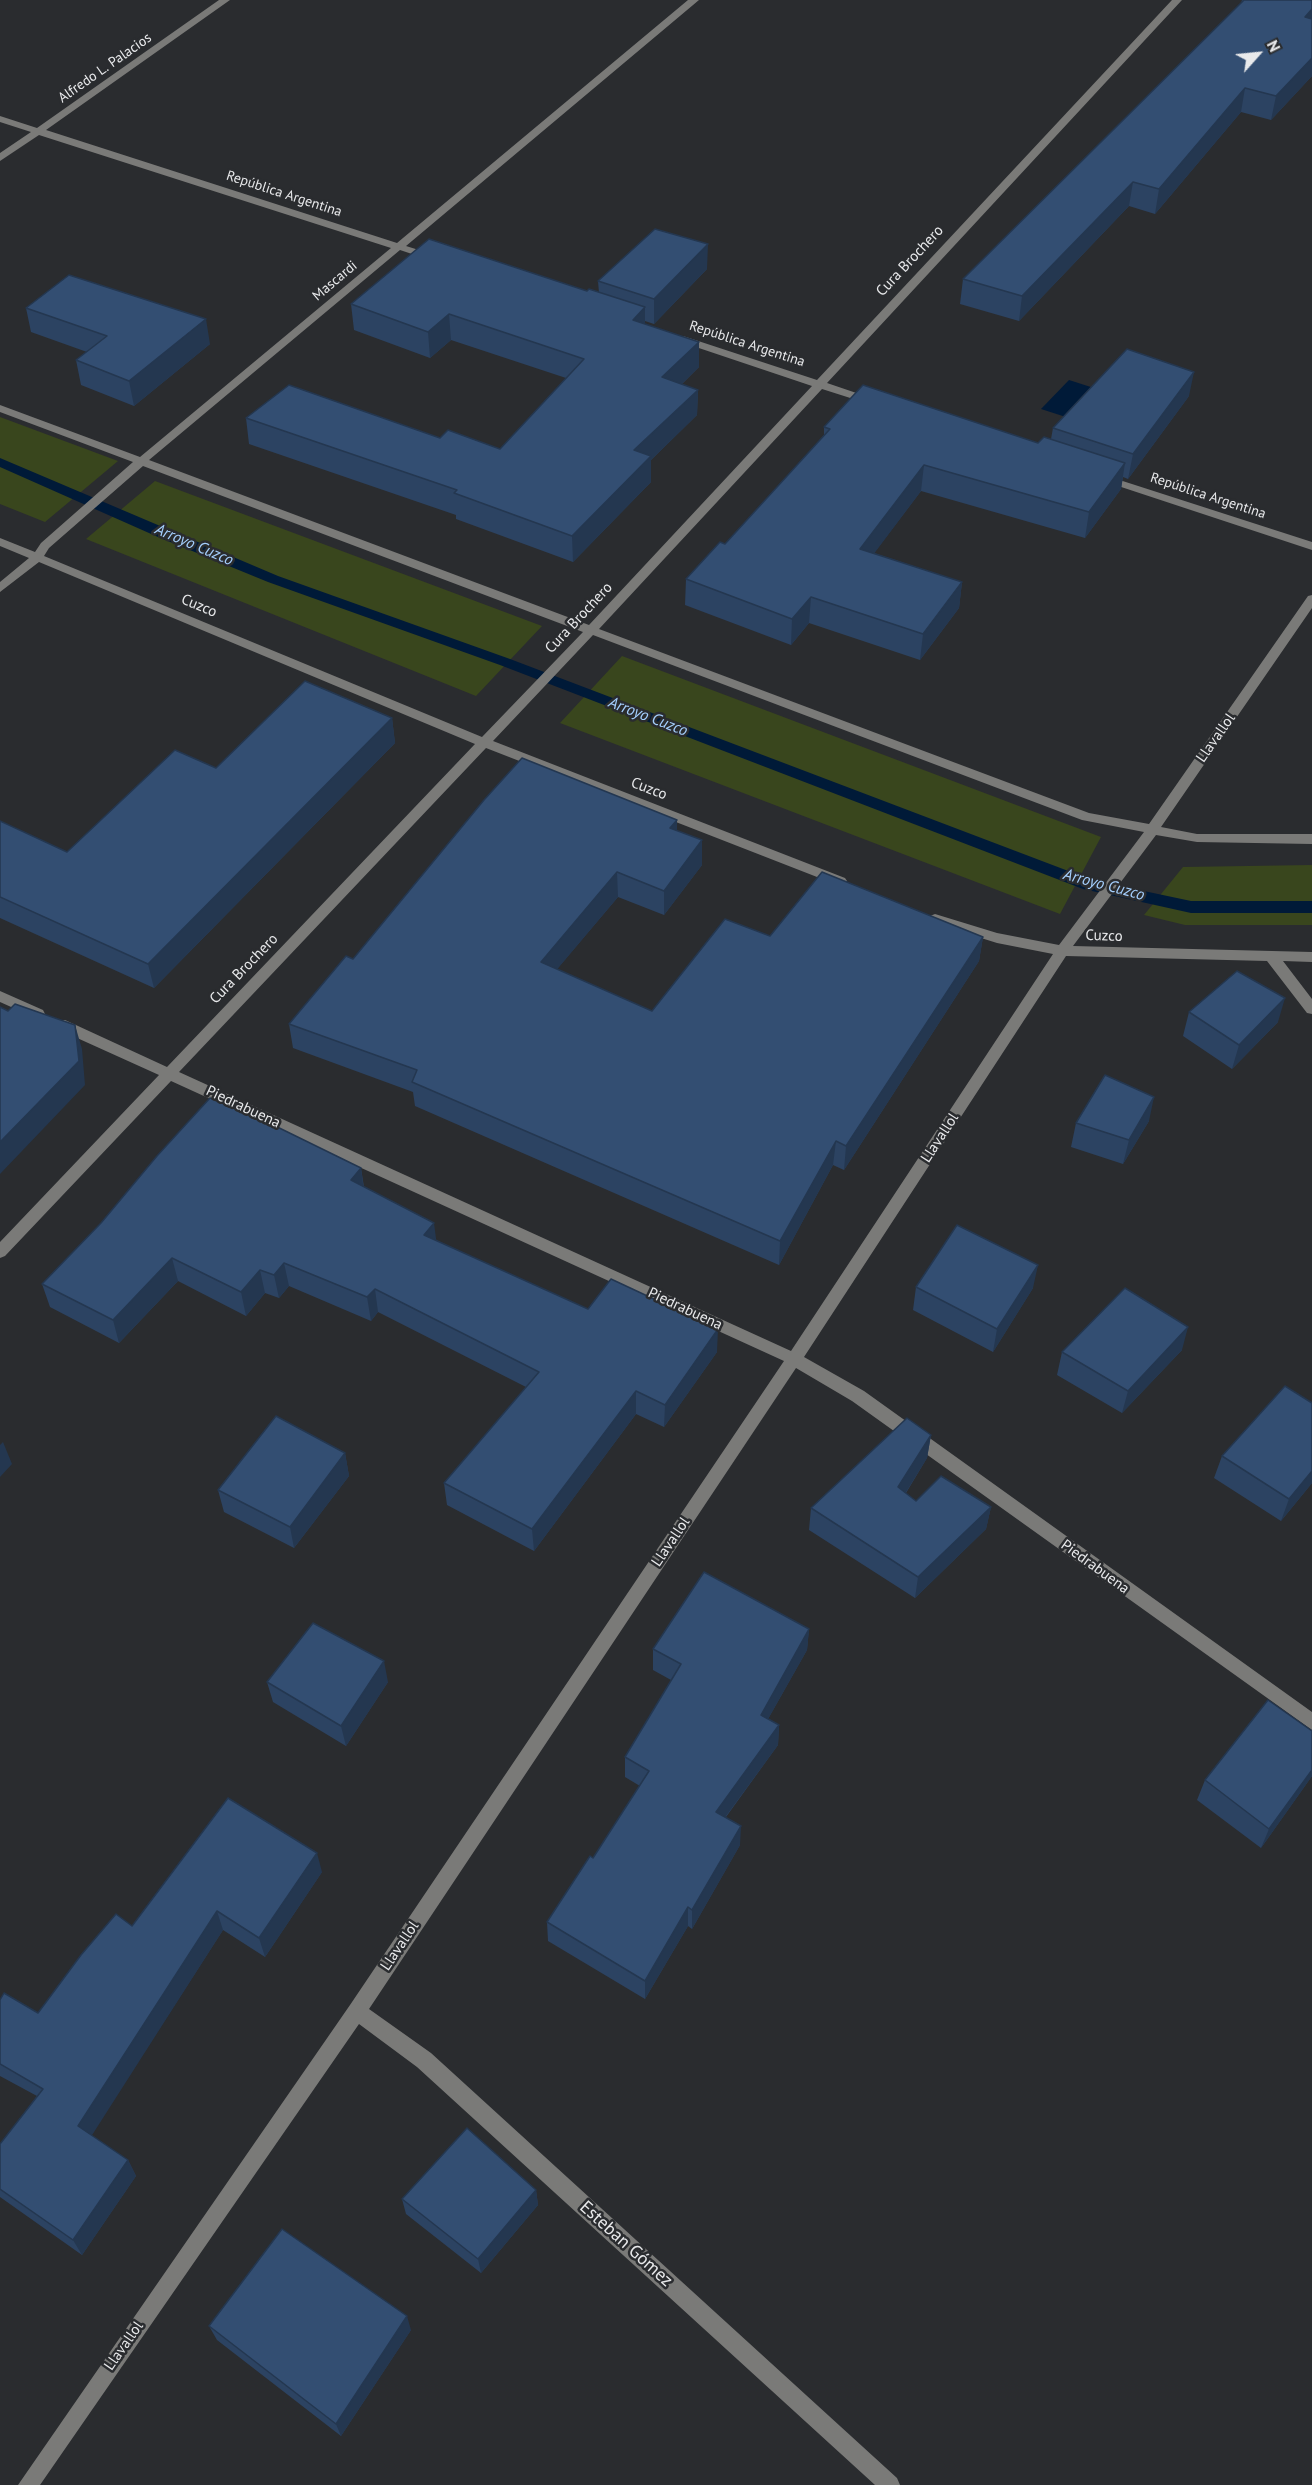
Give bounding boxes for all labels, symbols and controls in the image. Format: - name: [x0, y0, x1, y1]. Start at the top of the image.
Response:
- north arrow: [1228, 24, 1288, 84]
- street label: Alfredo L. Palacios: [55, 30, 155, 106]
- text: N: [1263, 37, 1285, 55]
- street label: República Argentina: [224, 167, 344, 221]
- street label: Cura Brochero: [873, 222, 947, 300]
- street label: Mascardi: [309, 257, 361, 305]
- street label: República Argentina: [687, 317, 807, 371]
- street label: República Argentina: [1148, 469, 1268, 523]
- water label: Arroyo Cuzco: [152, 520, 236, 570]
- street label: Cura Brochero: [542, 579, 616, 657]
- street label: Cuzco: [178, 590, 220, 622]
- water label: Arroyo Cuzco: [606, 693, 690, 741]
- street label: Llavallol: [1193, 710, 1239, 766]
- street label: Cuzco: [628, 774, 670, 804]
- water label: Arroyo Cuzco: [1061, 865, 1147, 905]
- street label: Cuzco: [1085, 926, 1123, 946]
- street label: Cura Brochero: [206, 930, 282, 1008]
- street label: Piedrabuena: [203, 1082, 283, 1132]
- street label: Llavallol: [917, 1110, 963, 1166]
- street label: Piedrabuena: [645, 1284, 725, 1334]
- street label: Llavallol: [648, 1514, 694, 1570]
- street label: Piedrabuena: [1057, 1536, 1133, 1598]
- street label: Llavallol: [377, 1918, 423, 1974]
- street label: Esteban Gómez: [575, 2197, 677, 2291]
- street label: Llavallol: [101, 2318, 147, 2374]

